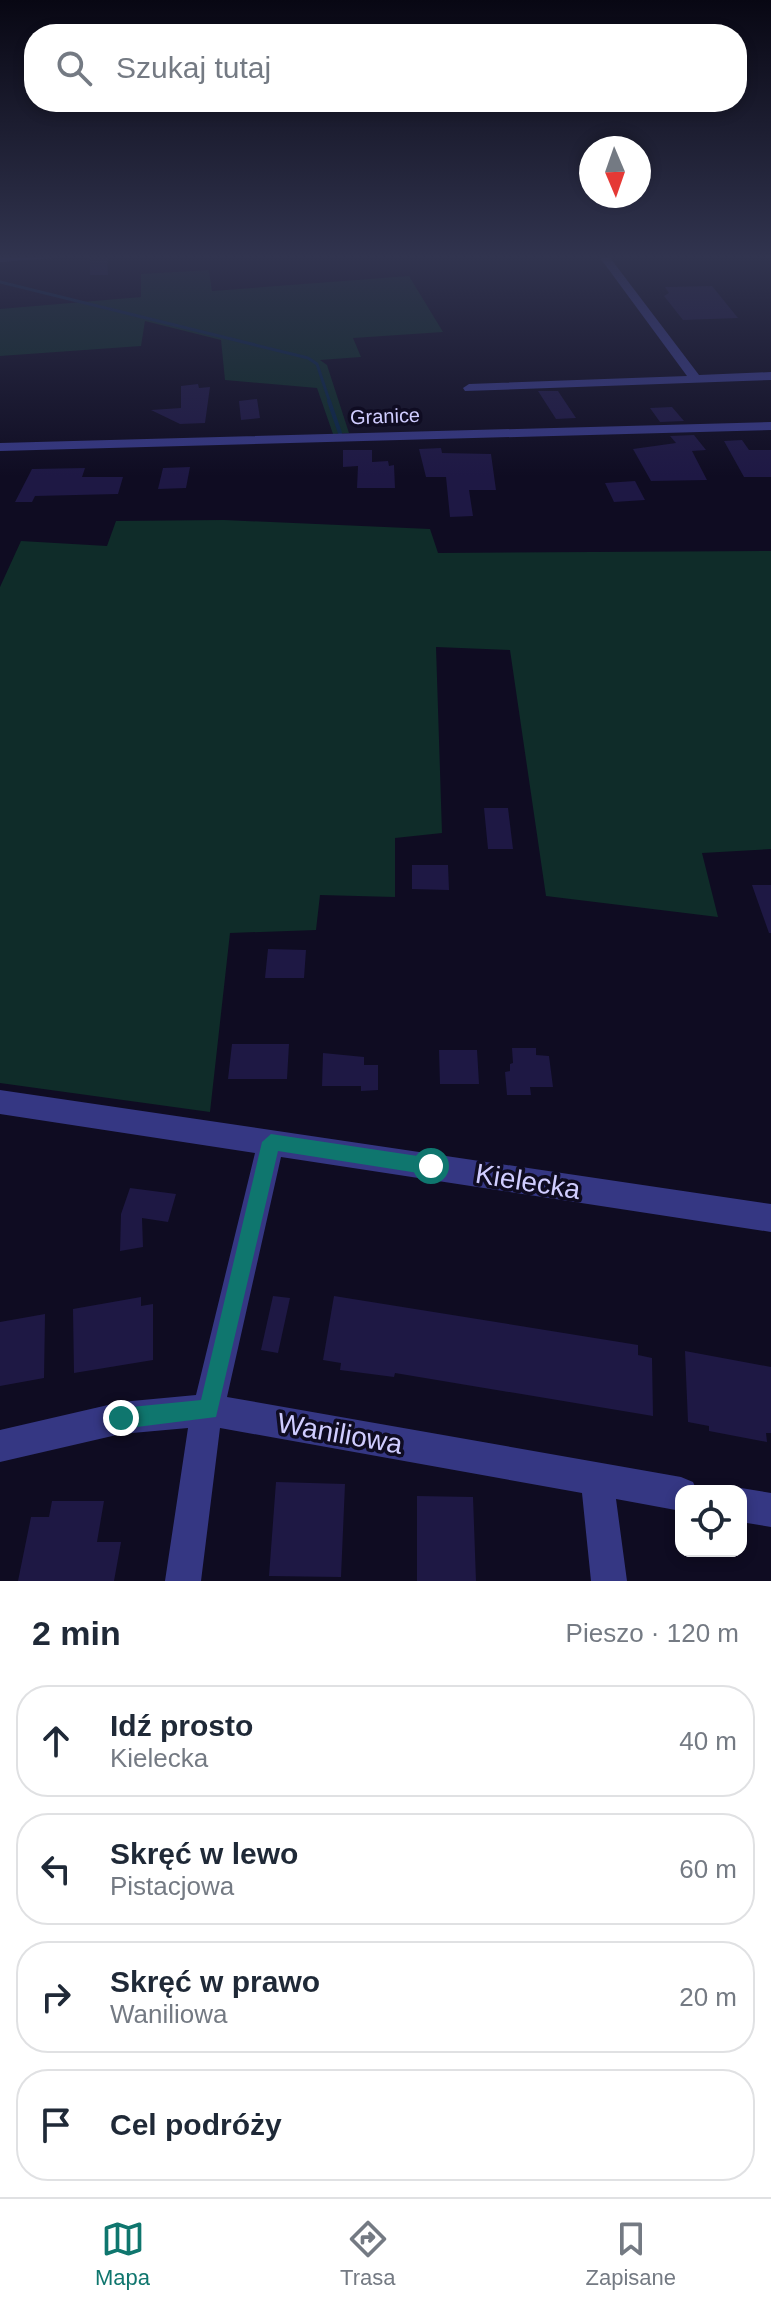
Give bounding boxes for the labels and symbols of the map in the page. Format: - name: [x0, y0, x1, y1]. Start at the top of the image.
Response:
- north arrow: [579, 136, 651, 208]
- street label: Granice: [350, 404, 420, 428]
- route start: [413, 1148, 449, 1184]
- street label: Kielecka: [473, 1158, 583, 1205]
- route end: [103, 1400, 139, 1436]
- street label: Waniliowa: [275, 1407, 405, 1460]

